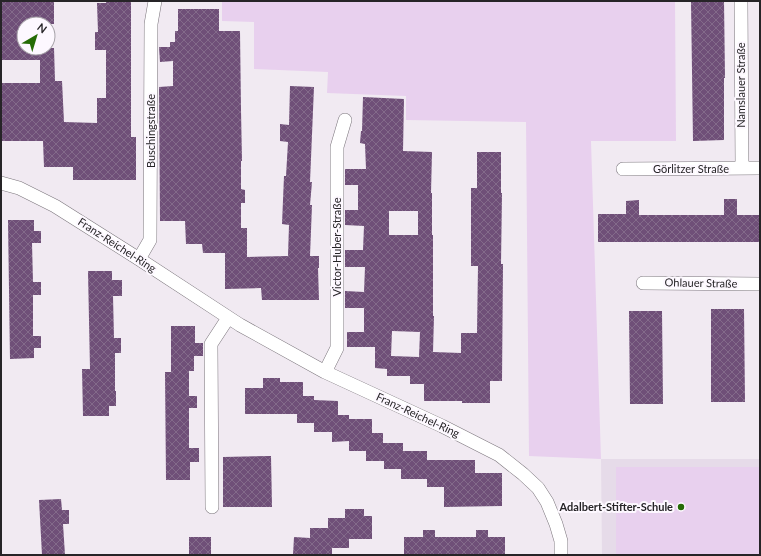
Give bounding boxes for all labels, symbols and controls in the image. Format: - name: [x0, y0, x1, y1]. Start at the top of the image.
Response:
- north arrow: [16, 16, 56, 56]
- text: N: [35, 20, 50, 35]
- street label: Namslauer Straße: [734, 42, 747, 128]
- street label: Buschingstraße: [144, 94, 157, 168]
- street label: Görlitzer Straße: [653, 162, 729, 175]
- street label: Victor-Huber-Straße: [330, 197, 343, 296]
- street label: Franz-Reichel-Ring: [76, 215, 159, 275]
- street label: Ohlauer Straße: [665, 275, 738, 290]
- street label: Franz-Reichel-Ring: [374, 390, 462, 440]
- place label: Adalbert-Stifter-Schule: [559, 500, 673, 513]
- marker: Adalbert-Stifter-Schule: [676, 502, 686, 512]

